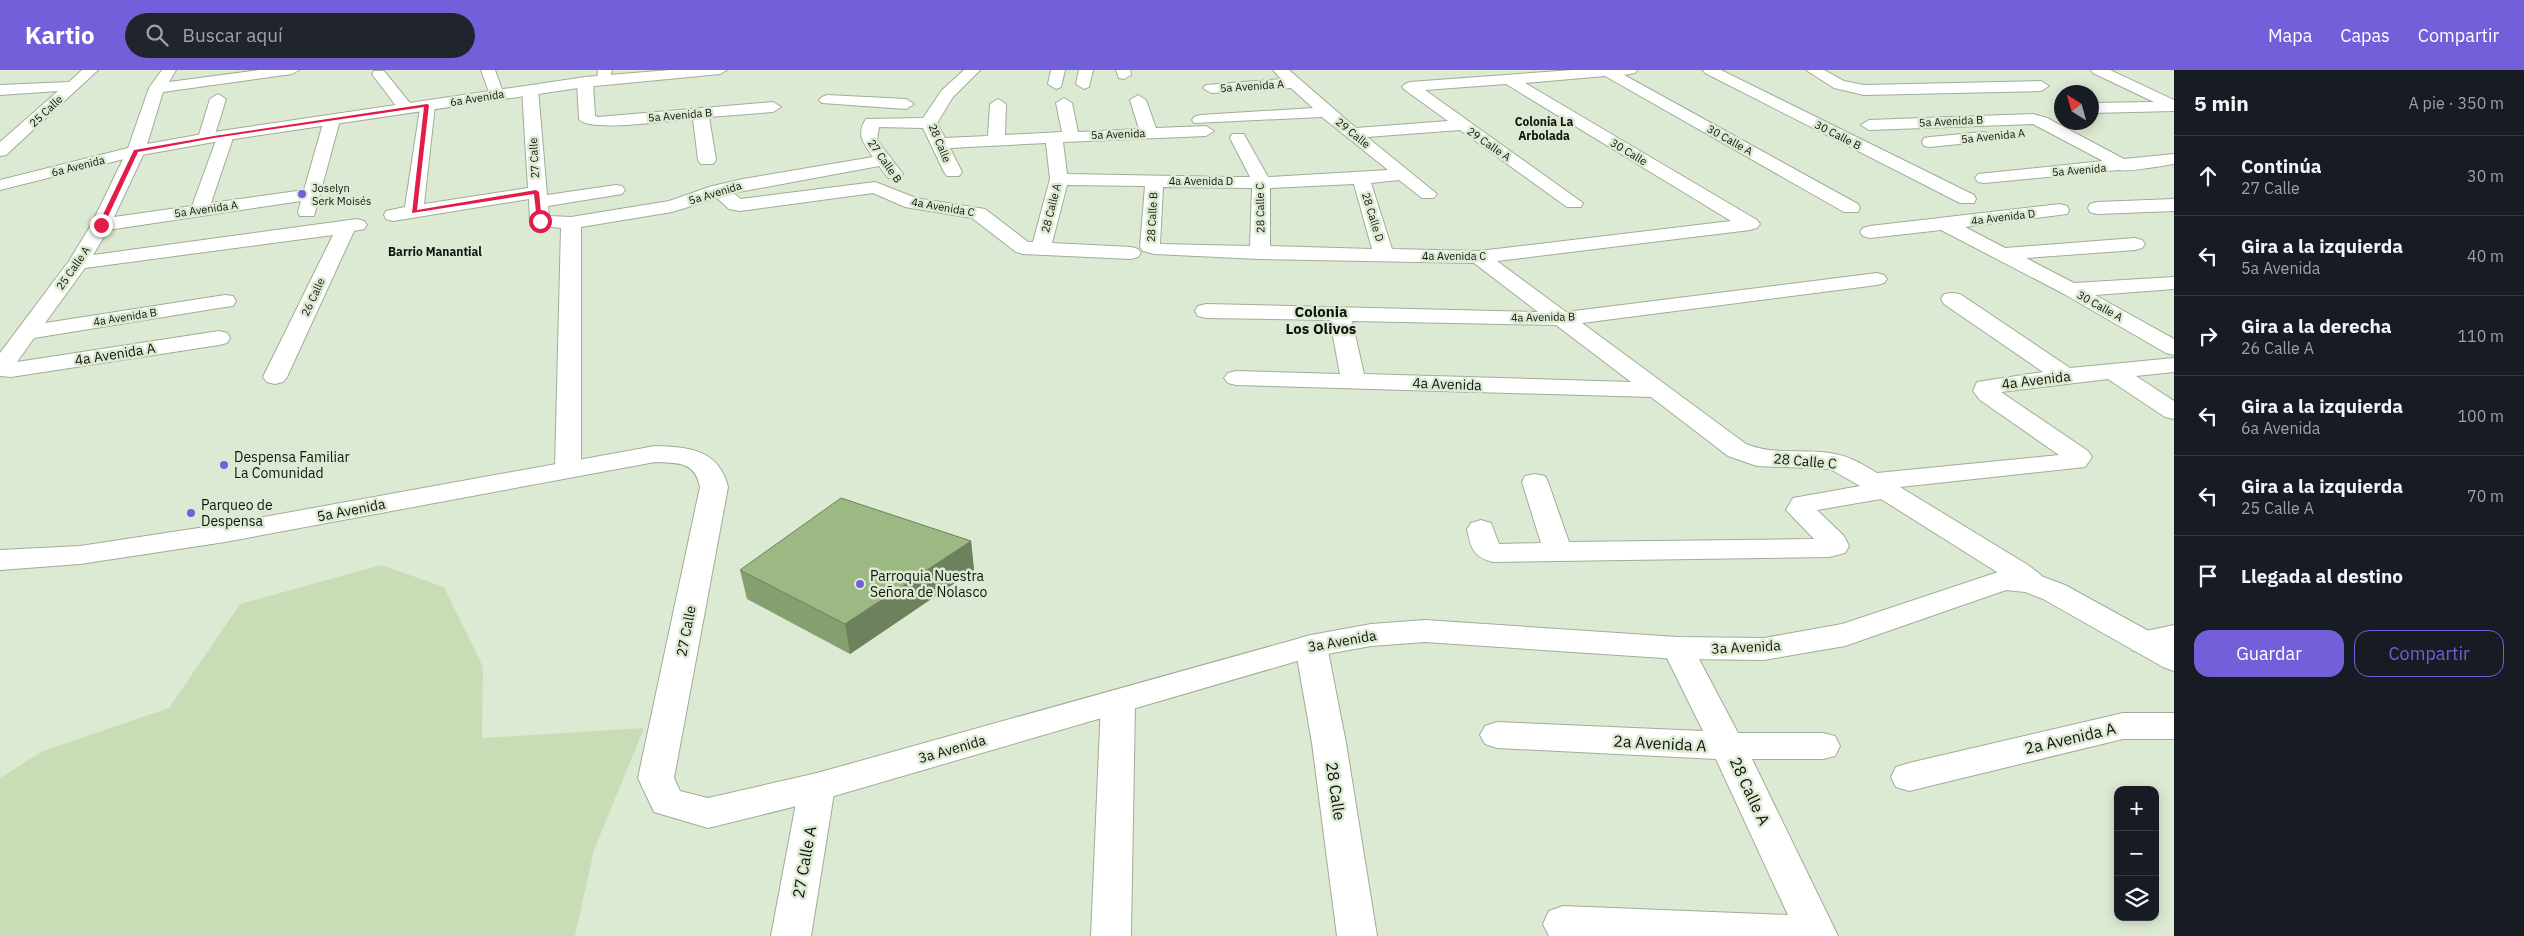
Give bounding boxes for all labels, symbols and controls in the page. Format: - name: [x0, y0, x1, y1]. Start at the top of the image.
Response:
- search box: [125, 13, 475, 58]
- text: Kartio: [25, 19, 95, 51]
- icon: search: [143, 21, 171, 49]
- text: Buscar aquí: [183, 23, 283, 47]
- text: Mapa: [2268, 24, 2312, 47]
- text: Capas: [2340, 24, 2390, 47]
- text: Compartir: [2418, 24, 2499, 47]
- street label: 5a Avenida A: [1220, 77, 1284, 95]
- north arrow: [2054, 85, 2099, 130]
- street label: 6a Avenida: [449, 87, 505, 109]
- text: 5 min: [2194, 89, 2249, 117]
- street label: 25 Calle: [26, 92, 66, 130]
- text: A pie · 350 m: [2409, 93, 2504, 113]
- street label: 5a Avenida B: [647, 105, 713, 125]
- street label: 5a Avenida B: [1919, 112, 1983, 130]
- district label: Colonia La Arbolada: [1515, 114, 1573, 143]
- street label: 29 Calle: [1333, 115, 1373, 151]
- street label: 30 Calle B: [1812, 117, 1864, 153]
- street label: 28 Calle: [926, 122, 954, 164]
- street label: 30 Calle A: [1705, 122, 1755, 158]
- street label: 29 Calle A: [1464, 124, 1514, 164]
- street label: 5a Avenida: [1091, 126, 1146, 142]
- street label: 5a Avenida A: [1960, 126, 2026, 146]
- street label: 27 Calle B: [865, 136, 905, 186]
- street label: 30 Calle: [1608, 136, 1650, 168]
- street label: 27 Calle: [526, 137, 542, 179]
- street label: 6a Avenida: [50, 153, 106, 179]
- text: Continúa: [2241, 154, 2322, 178]
- street label: 5a Avenida: [2051, 161, 2107, 179]
- icon: ahead: [2194, 162, 2222, 190]
- text: 30 m: [2467, 166, 2504, 186]
- street label: 4a Avenida D: [1169, 174, 1233, 188]
- street label: 5a Avenida: [687, 178, 743, 208]
- text: 27 Calle: [2241, 178, 2300, 198]
- place label: Joselyn Serk Moisés: [312, 181, 371, 208]
- street label: 28 Calle A: [1038, 182, 1064, 234]
- street label: 28 Calle C: [1253, 183, 1267, 233]
- marker: Joselyn Serk Moisés: [296, 188, 308, 200]
- street label: 28 Calle D: [1359, 191, 1387, 243]
- street label: 28 Calle B: [1144, 192, 1160, 242]
- street label: 4a Avenida C: [910, 195, 976, 219]
- street label: 5a Avenida A: [173, 198, 239, 220]
- street label: 4a Avenida D: [1970, 206, 2036, 228]
- route start: [529, 210, 552, 233]
- route end: [90, 214, 113, 237]
- text: Gira a la izquierda: [2241, 234, 2403, 258]
- icon: left: [2194, 242, 2222, 270]
- street label: 25 Calle A: [53, 243, 93, 293]
- district label: Barrio Manantial: [388, 244, 482, 259]
- text: 40 m: [2467, 246, 2504, 266]
- street label: 4a Avenida C: [1422, 249, 1486, 263]
- text: 5a Avenida: [2241, 258, 2320, 278]
- street label: 26 Calle: [298, 276, 328, 318]
- street label: 30 Calle A: [2075, 288, 2125, 324]
- district label: Colonia Los Olivos: [1286, 302, 1357, 338]
- street label: 4a Avenida B: [92, 305, 158, 329]
- street label: 4a Avenida B: [1511, 309, 1575, 325]
- text: Gira a la derecha: [2241, 314, 2392, 338]
- icon: right: [2194, 322, 2222, 350]
- text: 110 m: [2457, 326, 2504, 346]
- text: 26 Calle A: [2241, 338, 2314, 358]
- street label: 4a Avenida A: [73, 339, 157, 369]
- street label: 4a Avenida: [2000, 367, 2072, 393]
- street label: 4a Avenida: [1412, 374, 1483, 394]
- text: Gira a la izquierda: [2241, 394, 2403, 418]
- icon: left: [2194, 402, 2222, 430]
- text: 100 m: [2457, 406, 2504, 426]
- text: 6a Avenida: [2241, 418, 2320, 438]
- place label: Despensa Familiar La Comunidad: [234, 448, 350, 482]
- street label: 28 Calle C: [1773, 449, 1838, 473]
- marker: Despensa Familiar La Comunidad: [218, 459, 230, 471]
- text: Gira a la izquierda: [2241, 474, 2403, 498]
- icon: left: [2194, 482, 2222, 510]
- text: 70 m: [2467, 486, 2504, 506]
- street label: 5a Avenida: [315, 494, 387, 525]
- place label: Parqueo de Despensa: [201, 496, 273, 530]
- text: 25 Calle A: [2241, 498, 2314, 518]
- marker: Parqueo de Despensa: [185, 507, 197, 519]
- icon: arrive: [2194, 562, 2222, 590]
- text: Llegada al destino: [2241, 564, 2403, 588]
- place label: Parroquia Nuestra Señora de Nolasco: [870, 567, 987, 601]
- marker: Parroquia Nuestra Señora de Nolasco: [854, 578, 866, 590]
- street label: 27 Calle: [672, 604, 700, 658]
- street label: 3a Avenida: [1306, 626, 1378, 656]
- button: Guardar: [2194, 630, 2344, 677]
- button: Compartir: [2354, 630, 2504, 677]
- street label: 3a Avenida: [1711, 636, 1782, 658]
- street label: 2a Avenida A: [2022, 718, 2118, 758]
- street label: 3a Avenida: [916, 731, 988, 767]
- street label: 2a Avenida A: [1613, 731, 1707, 755]
- street label: 28 Calle A: [1726, 754, 1774, 828]
- street label: 28 Calle: [1322, 760, 1350, 822]
- map controls: [2114, 786, 2159, 921]
- button: +: [2114, 786, 2159, 831]
- street label: 27 Calle A: [788, 824, 820, 900]
- button: −: [2114, 831, 2159, 876]
- button: layers: [2114, 876, 2159, 921]

